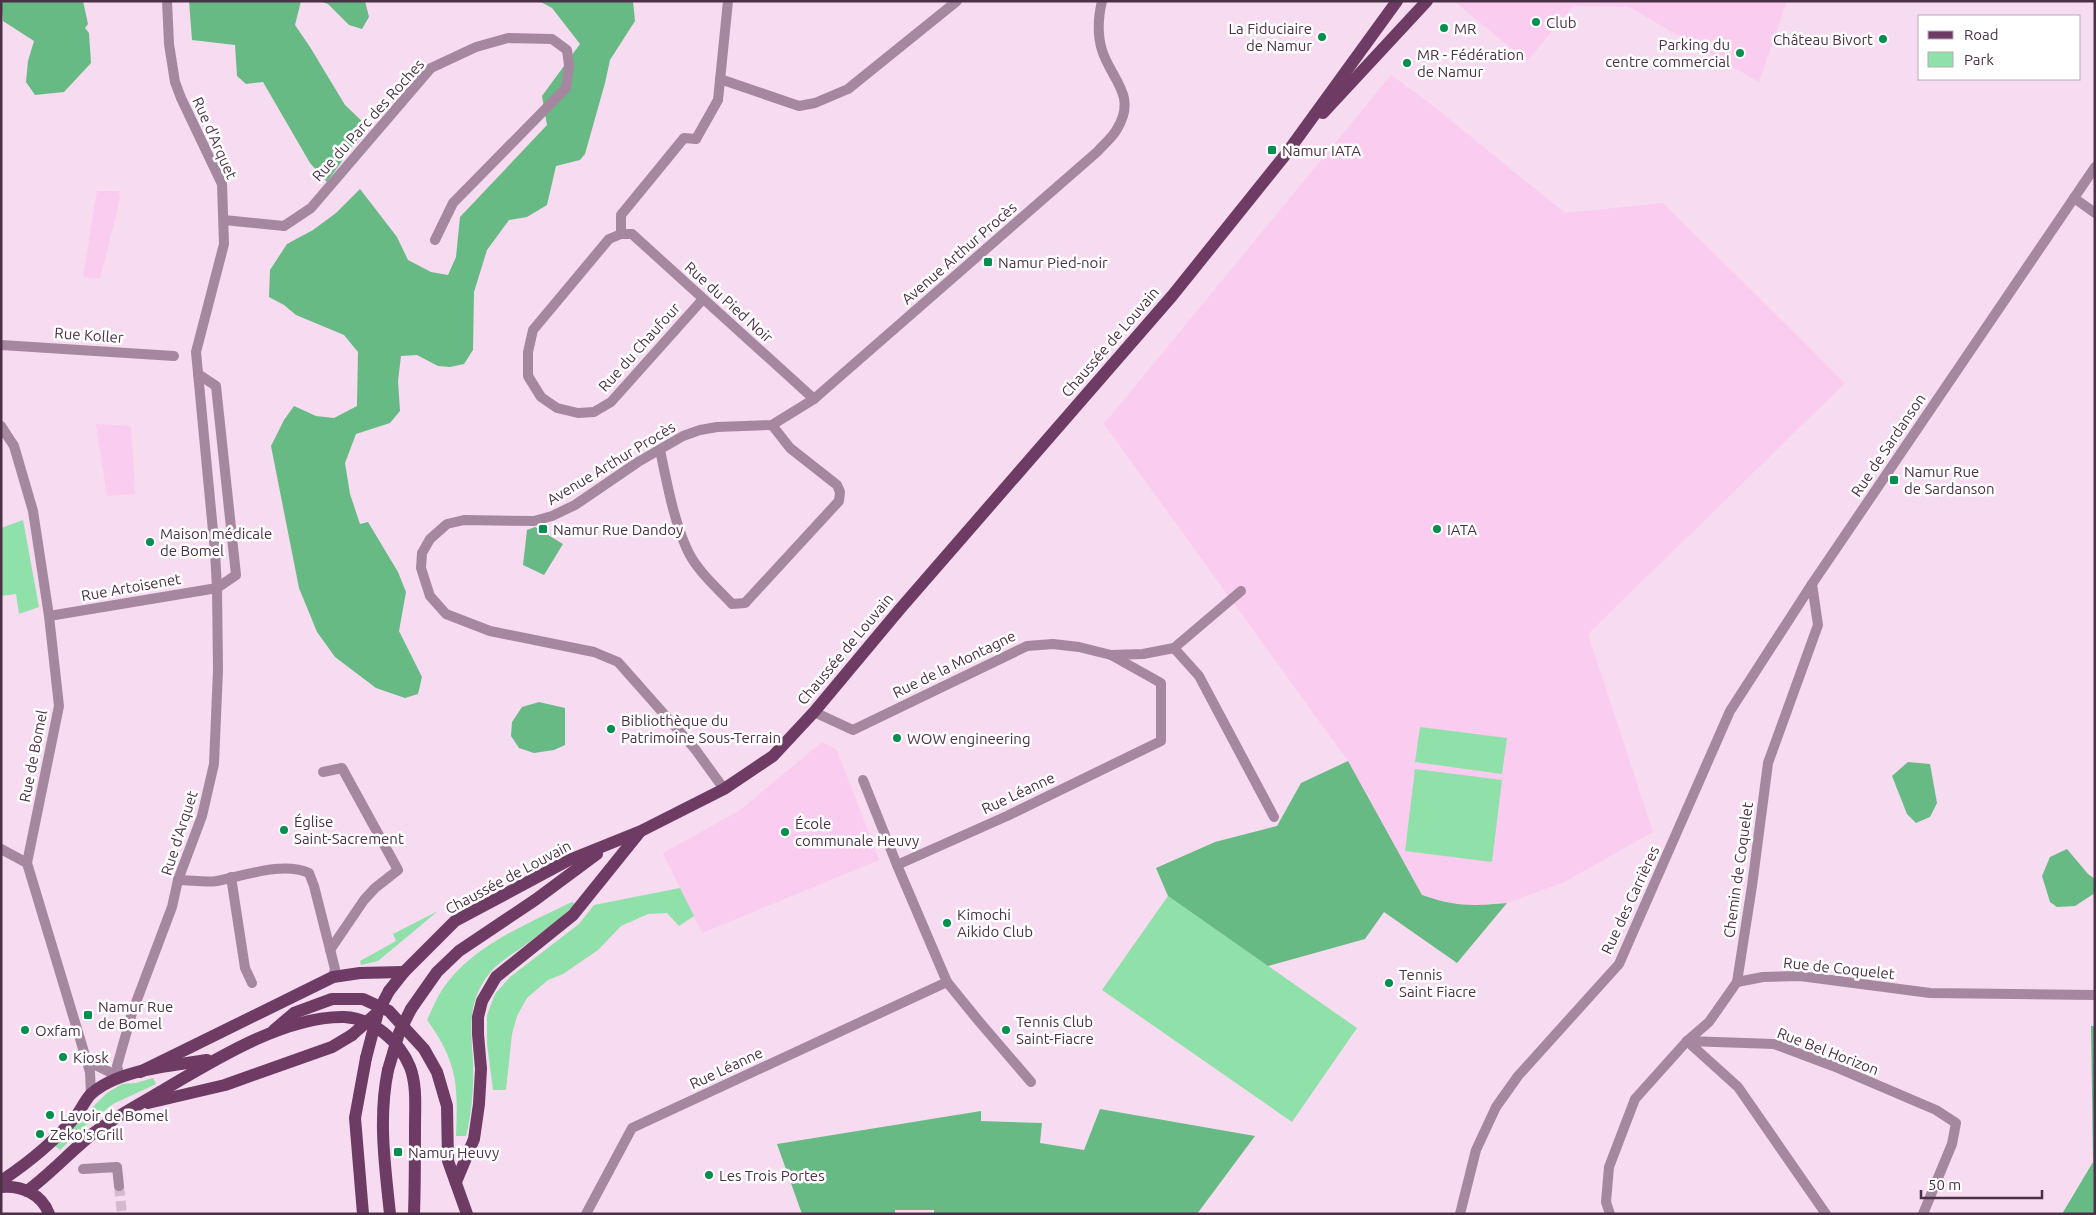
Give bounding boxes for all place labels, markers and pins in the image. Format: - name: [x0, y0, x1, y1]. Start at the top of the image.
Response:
- place label: Club: [1546, 14, 1576, 31]
- marker: Club: [1530, 16, 1542, 28]
- place label: La Fiduciaire de Namur: [1228, 20, 1312, 54]
- place label: MR: [1454, 20, 1476, 37]
- marker: MR: [1438, 22, 1450, 34]
- marker: La Fiduciaire de Namur: [1316, 31, 1328, 43]
- place label: Château Bivort: [1773, 31, 1873, 48]
- marker: Château Bivort: [1877, 33, 1889, 45]
- place label: Parking du centre commercial: [1605, 36, 1730, 70]
- place label: MR - Fédération de Namur: [1417, 46, 1524, 80]
- marker: Parking du centre commercial: [1734, 47, 1746, 59]
- marker: MR - Fédération de Namur: [1401, 57, 1413, 69]
- place label: Namur IATA: [1282, 142, 1361, 159]
- marker: Namur IATA: [1266, 144, 1278, 156]
- place label: Namur Pied-noir: [998, 254, 1108, 271]
- marker: Namur Pied-noir: [982, 256, 994, 268]
- place label: Namur Rue de Sardanson: [1904, 463, 1995, 497]
- marker: Namur Rue de Sardanson: [1888, 474, 1900, 486]
- place label: Namur Rue Dandoy: [553, 521, 683, 538]
- place label: IATA: [1447, 521, 1477, 538]
- marker: Namur Rue Dandoy: [537, 523, 549, 535]
- marker: IATA: [1431, 523, 1443, 535]
- place label: Maison médicale de Bomel: [160, 525, 272, 559]
- marker: Maison médicale de Bomel: [144, 536, 156, 548]
- place label: Bibliothèque du Patrimoine Sous-Terrain: [621, 712, 781, 746]
- marker: Bibliothèque du Patrimoine Sous-Terrain: [605, 723, 617, 735]
- place label: WOW engineering: [907, 730, 1031, 747]
- marker: WOW engineering: [891, 732, 903, 744]
- place label: Église Saint-Sacrement: [294, 813, 404, 847]
- place label: École communale Heuvy: [795, 815, 919, 849]
- marker: Église Saint-Sacrement: [278, 824, 290, 836]
- marker: École communale Heuvy: [779, 826, 791, 838]
- place label: Kimochi Aikido Club: [957, 906, 1033, 940]
- marker: Kimochi Aikido Club: [941, 917, 953, 929]
- place label: Tennis Saint Fiacre: [1399, 966, 1476, 1000]
- marker: Tennis Saint Fiacre: [1383, 977, 1395, 989]
- place label: Namur Rue de Bomel: [98, 998, 173, 1032]
- marker: Namur Rue de Bomel: [82, 1009, 94, 1021]
- place label: Tennis Club Saint-Fiacre: [1016, 1013, 1094, 1047]
- place label: Oxfam: [35, 1022, 81, 1039]
- marker: Oxfam: [19, 1024, 31, 1036]
- marker: Tennis Club Saint-Fiacre: [1000, 1024, 1012, 1036]
- place label: Kiosk: [73, 1049, 109, 1066]
- marker: Kiosk: [57, 1051, 69, 1063]
- place label: Lavoir de Bomel: [60, 1107, 168, 1124]
- marker: Lavoir de Bomel: [44, 1109, 56, 1121]
- place label: Zeko's Grill: [50, 1126, 123, 1143]
- marker: Zeko's Grill: [34, 1128, 46, 1140]
- place label: Namur Heuvy: [408, 1144, 499, 1161]
- marker: Namur Heuvy: [392, 1146, 404, 1158]
- place label: Les Trois Portes: [719, 1167, 825, 1184]
- marker: Les Trois Portes: [703, 1169, 715, 1181]

